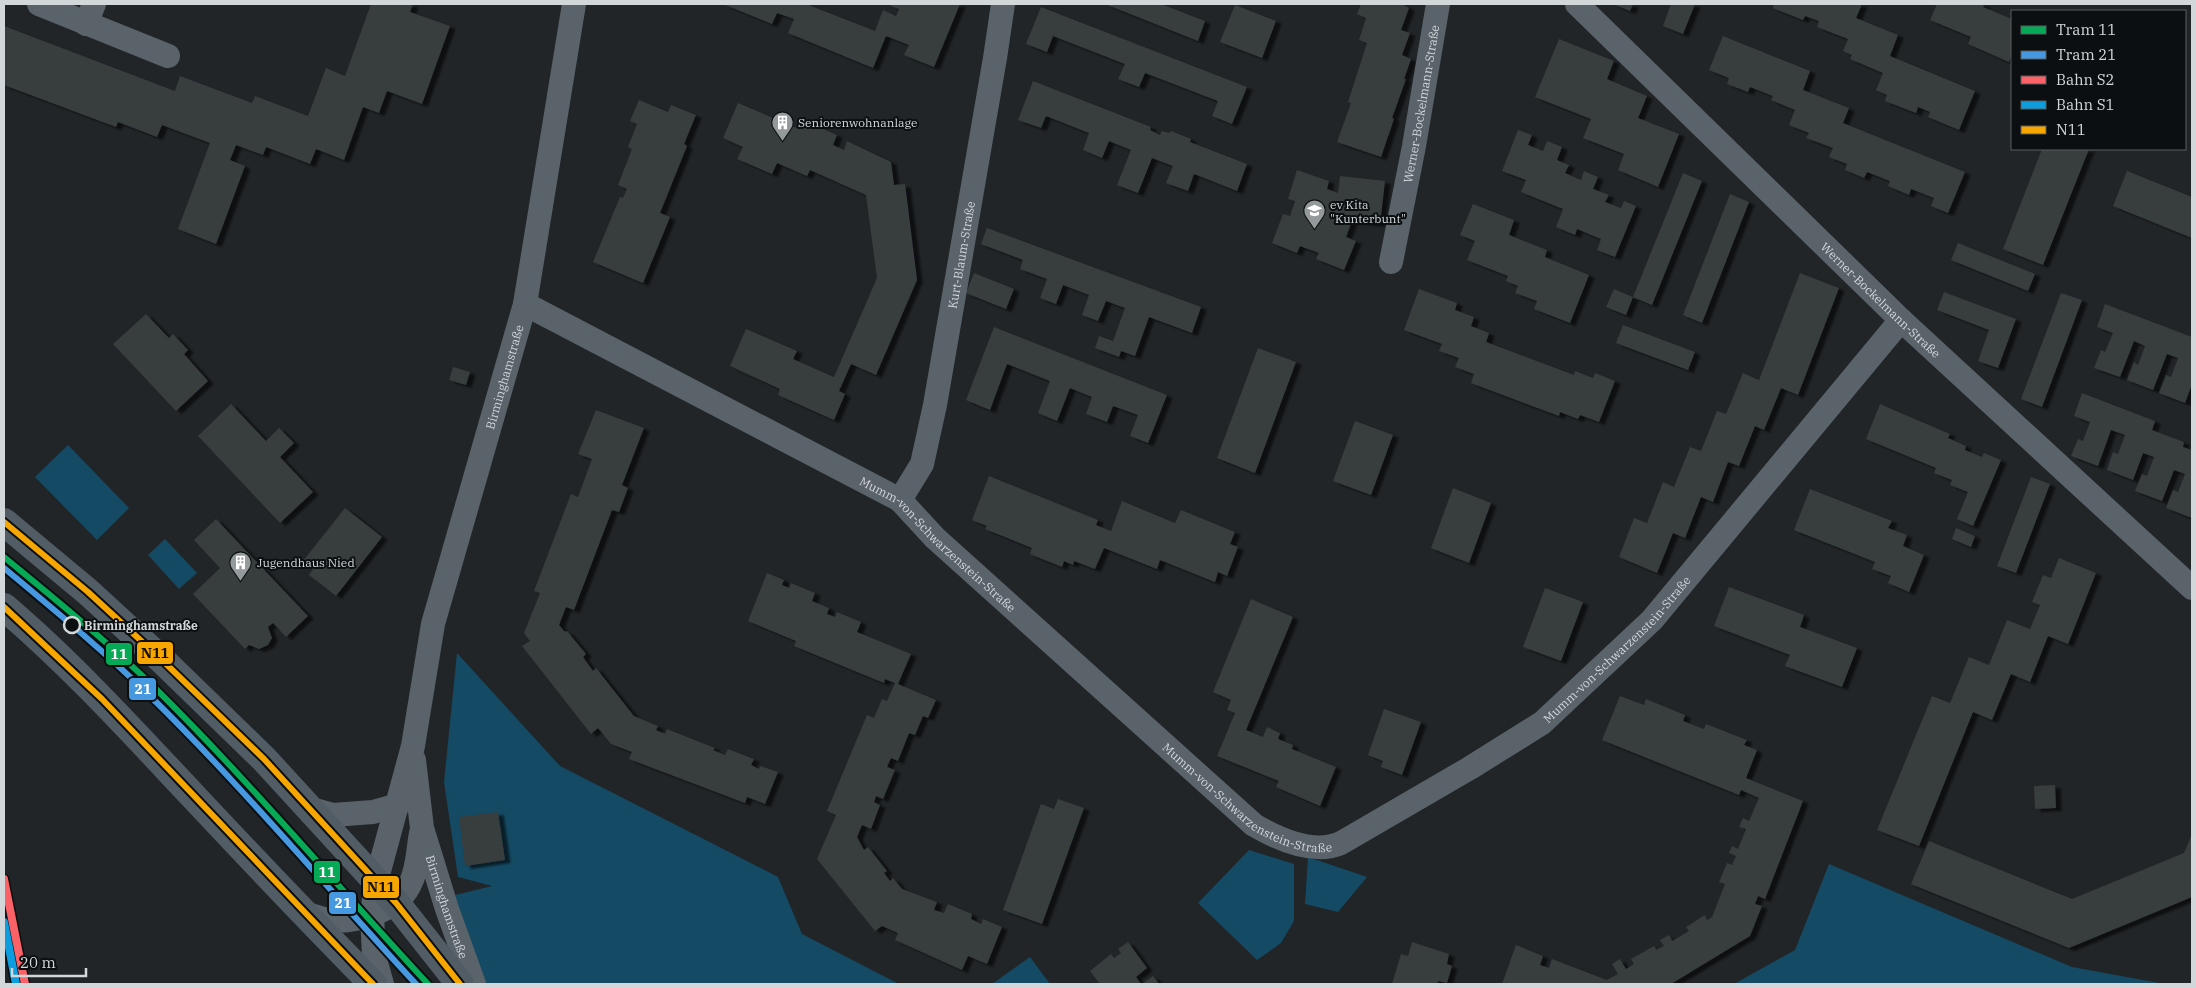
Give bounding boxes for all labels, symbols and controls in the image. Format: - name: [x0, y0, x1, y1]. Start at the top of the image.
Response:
- legend: [2011, 10, 2186, 150]
- text: Tram 11: [2056, 20, 2116, 39]
- street label: Werner-Bockelmann-Straße: [1399, 24, 1442, 184]
- text: Tram 21: [2056, 45, 2116, 64]
- text: Bahn S2: [2056, 70, 2115, 89]
- text: Bahn S1: [2056, 95, 2115, 114]
- building icon: Seniorenwohnanlage: [770, 110, 794, 141]
- place label: Seniorenwohnanlage: [798, 115, 917, 130]
- text: N11: [2056, 120, 2086, 139]
- place label: ev Kita "Kunterbunt": [1330, 197, 1406, 226]
- school or university icon: ev Kita "Kunterbunt": [1302, 199, 1326, 230]
- street label: Kurt-Blaum-Straße: [944, 200, 978, 310]
- street label: Werner-Bockelmann-Straße: [1818, 239, 1944, 360]
- street label: Birminghamstraße: [482, 323, 526, 431]
- street label: Mumm-von-Schwarzenstein-Straße: [857, 473, 1019, 615]
- building icon: Jugendhaus Nied: [229, 550, 253, 581]
- place label: Jugendhaus Nied: [257, 555, 355, 570]
- street label: Mumm-von-Schwarzenstein-Straße: [1540, 573, 1693, 726]
- marker: Birminghamstraße: [63, 616, 81, 634]
- place label: Birminghamstraße: [84, 618, 198, 633]
- line badge: N11: [136, 641, 174, 665]
- line badge: 11: [105, 642, 133, 666]
- text: N11: [141, 644, 169, 662]
- text: 11: [111, 645, 127, 663]
- line badge: 21: [128, 677, 157, 701]
- text: 21: [135, 680, 151, 698]
- street label: Mumm-von-Schwarzenstein-Straße: [1160, 739, 1333, 855]
- street label: Birminghamstraße: [423, 853, 472, 960]
- line badge: 11: [313, 860, 341, 884]
- text: 11: [319, 863, 335, 881]
- line badge: N11: [362, 875, 400, 899]
- text: N11: [367, 878, 395, 896]
- line badge: 21: [328, 891, 357, 915]
- text: 21: [335, 894, 351, 912]
- scale bar: [12, 946, 86, 978]
- text: 20 m: [20, 953, 56, 972]

